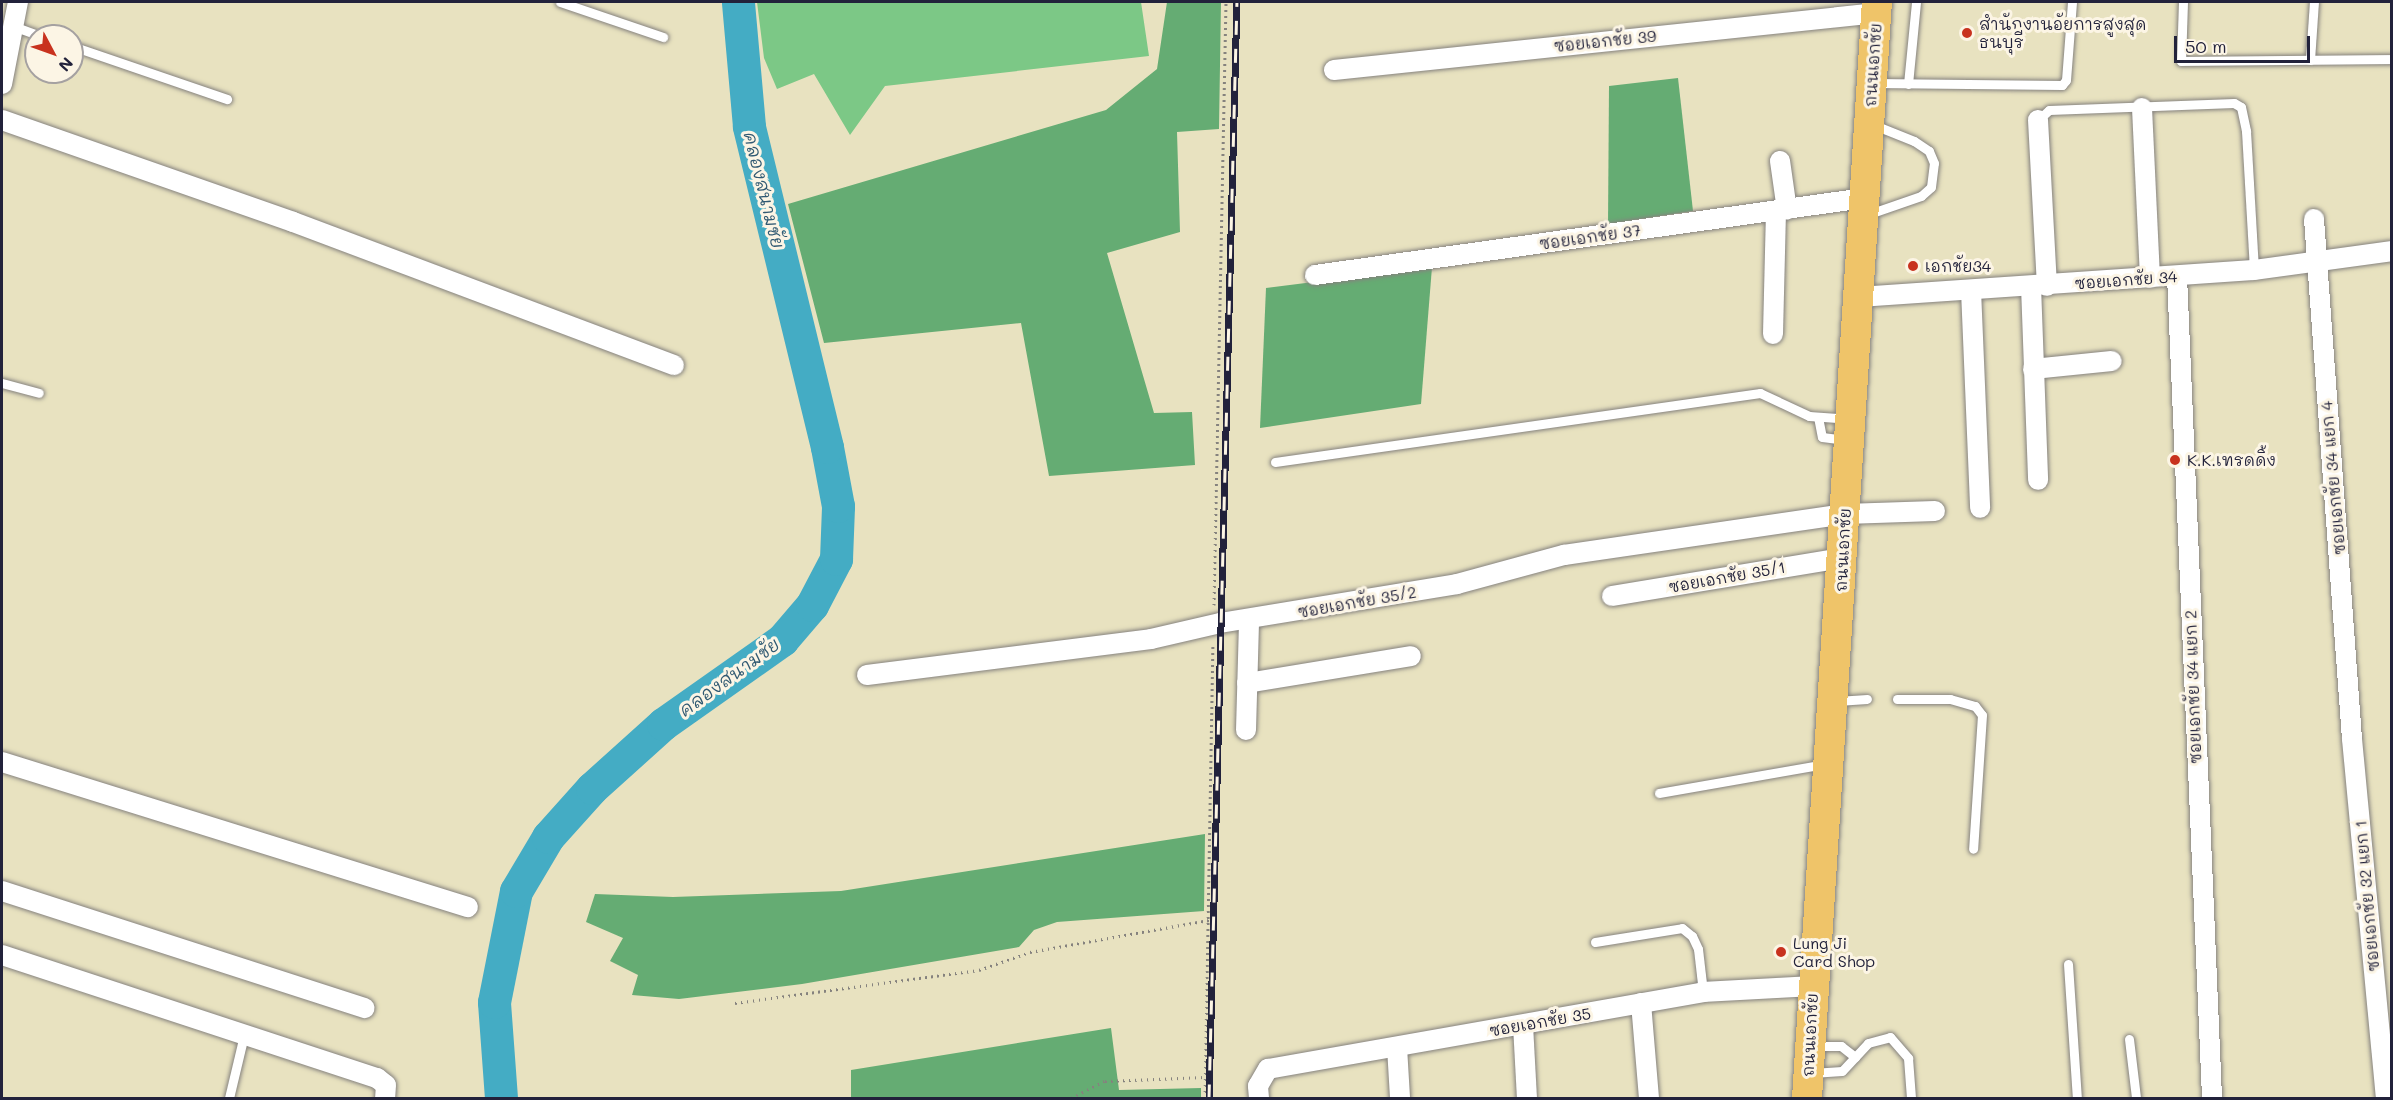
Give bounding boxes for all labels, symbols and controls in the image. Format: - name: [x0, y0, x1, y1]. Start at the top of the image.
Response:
- place label: สำนักงานอัยการสูงสุด ธนบุรี: [1979, 14, 2147, 52]
- street label: ถนนเอกชัย: [1861, 23, 1885, 107]
- north arrow: [24, 24, 84, 84]
- scale bar: [2177, 24, 2314, 62]
- street label: ซอยเอกชัย 39: [1553, 26, 1657, 56]
- marker: สำนักงานอัยการสูงสุด ธนบุรี: [1960, 26, 1974, 40]
- text: 50 m: [2185, 34, 2227, 58]
- text: N: [55, 53, 78, 76]
- water label: คลองสนามชัย: [739, 130, 789, 250]
- street label: ซอยเอกชัย 37: [1538, 220, 1642, 254]
- place label: เอกชัย34: [1925, 256, 1991, 276]
- marker: เอกชัย34: [1906, 259, 1920, 273]
- street label: ซอยเอกชัย 34: [2074, 267, 2178, 293]
- street label: ซอยเอกชัย 34 แยก 4: [2317, 400, 2349, 556]
- place label: K.K.เทรดดิ้ง: [2187, 450, 2276, 470]
- marker: K.K.เทรดดิ้ง: [2168, 453, 2182, 467]
- street label: ถนนเอกชัย: [1831, 508, 1855, 592]
- street label: ซอยเอกชัย 35/1: [1667, 557, 1787, 597]
- street label: ซอยเอกชัย 35/2: [1296, 582, 1418, 622]
- street label: ซอยเอกชัย 34 แยก 2: [2181, 610, 2205, 764]
- water label: คลองสนามชัย: [674, 633, 784, 721]
- street label: ซอยเอกชัย 32 แยก 1: [2351, 820, 2383, 972]
- place label: Lung Ji Card Shop: [1793, 933, 1875, 971]
- marker: Lung Ji Card Shop: [1774, 945, 1788, 959]
- street label: ถนนเอกชัย: [1798, 993, 1822, 1077]
- street label: ซอยเอกชัย 35: [1488, 1004, 1592, 1040]

